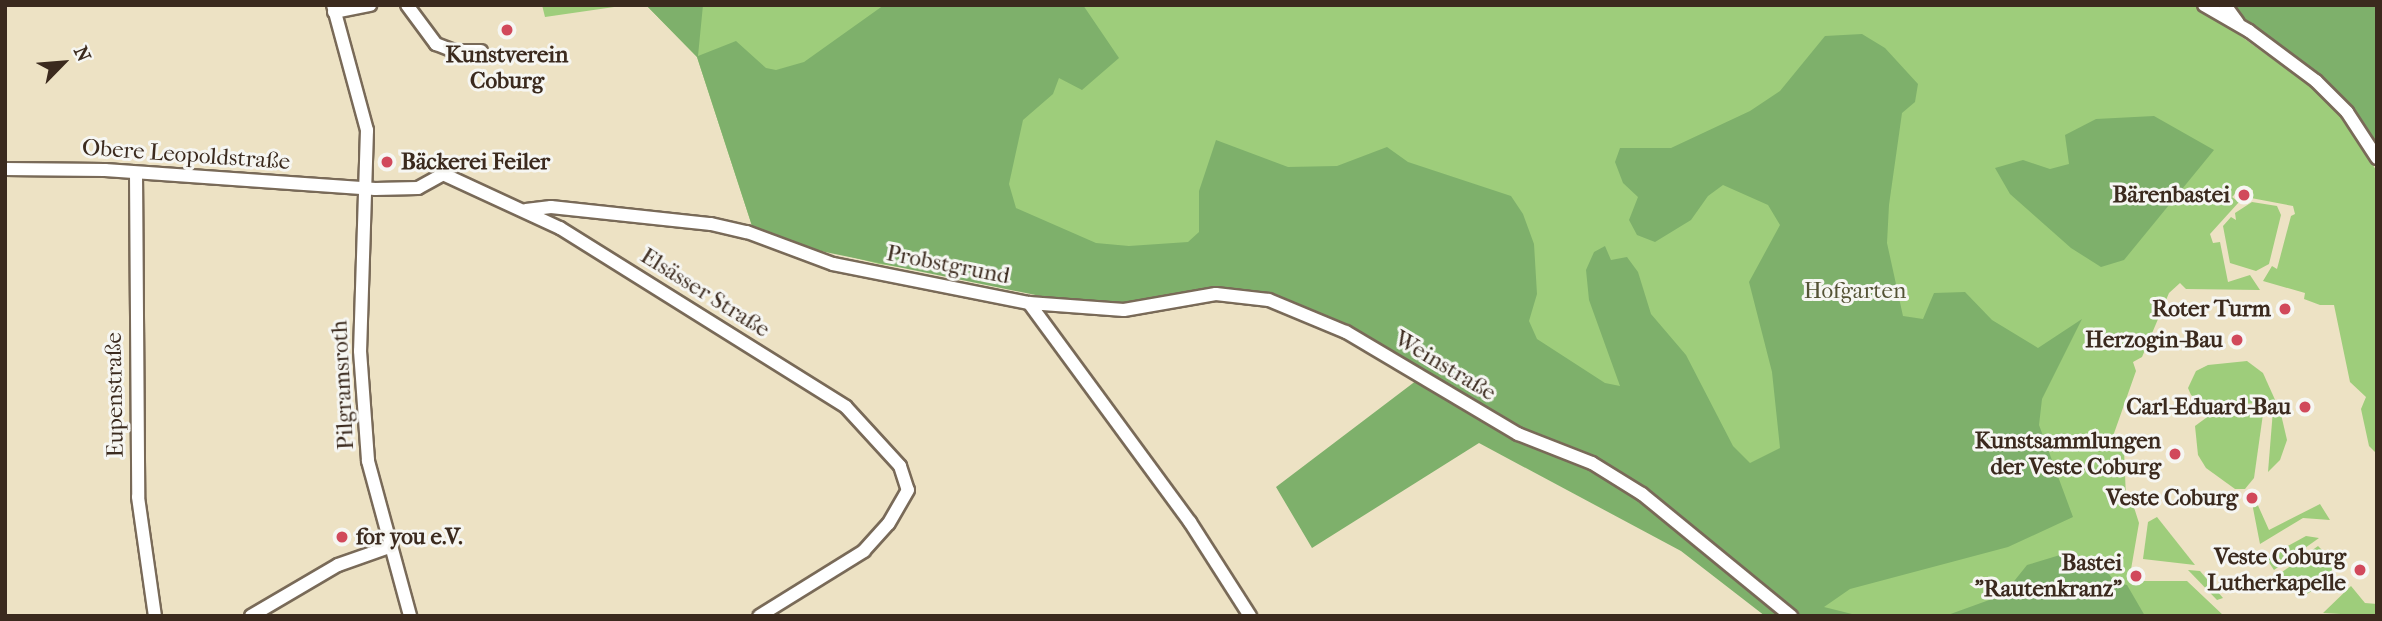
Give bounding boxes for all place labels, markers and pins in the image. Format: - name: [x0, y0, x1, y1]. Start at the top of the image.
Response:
- marker: Kunstverein Coburg: [499, 22, 515, 38]
- place label: Kunstverein Coburg: [446, 41, 568, 95]
- place label: Bäckerei Feiler: [401, 148, 550, 176]
- marker: Bäckerei Feiler: [379, 154, 395, 170]
- place label: Bärenbastei: [2113, 181, 2230, 209]
- marker: Bärenbastei: [2236, 187, 2252, 203]
- place label: Roter Turm: [2152, 295, 2271, 323]
- marker: Roter Turm: [2277, 301, 2293, 317]
- place label: Herzogin-Bau: [2085, 326, 2223, 354]
- marker: Herzogin-Bau: [2229, 332, 2245, 348]
- place label: Carl-Eduard-Bau: [2126, 393, 2291, 421]
- marker: Carl-Eduard-Bau: [2297, 399, 2313, 415]
- place label: Kunstsammlungen der Veste Coburg: [1975, 427, 2161, 481]
- marker: Kunstsammlungen der Veste Coburg: [2167, 446, 2183, 462]
- place label: Veste Coburg: [2106, 484, 2238, 512]
- marker: Veste Coburg: [2244, 490, 2260, 506]
- place label: for you e.V.: [356, 523, 463, 551]
- marker: for you e.V.: [334, 529, 350, 545]
- place label: Veste Coburg Lutherkapelle: [2207, 543, 2346, 597]
- place label: Bastei "Rautenkranz": [1975, 549, 2122, 603]
- marker: Veste Coburg Lutherkapelle: [2352, 562, 2368, 578]
- marker: Bastei "Rautenkranz": [2128, 568, 2144, 584]

